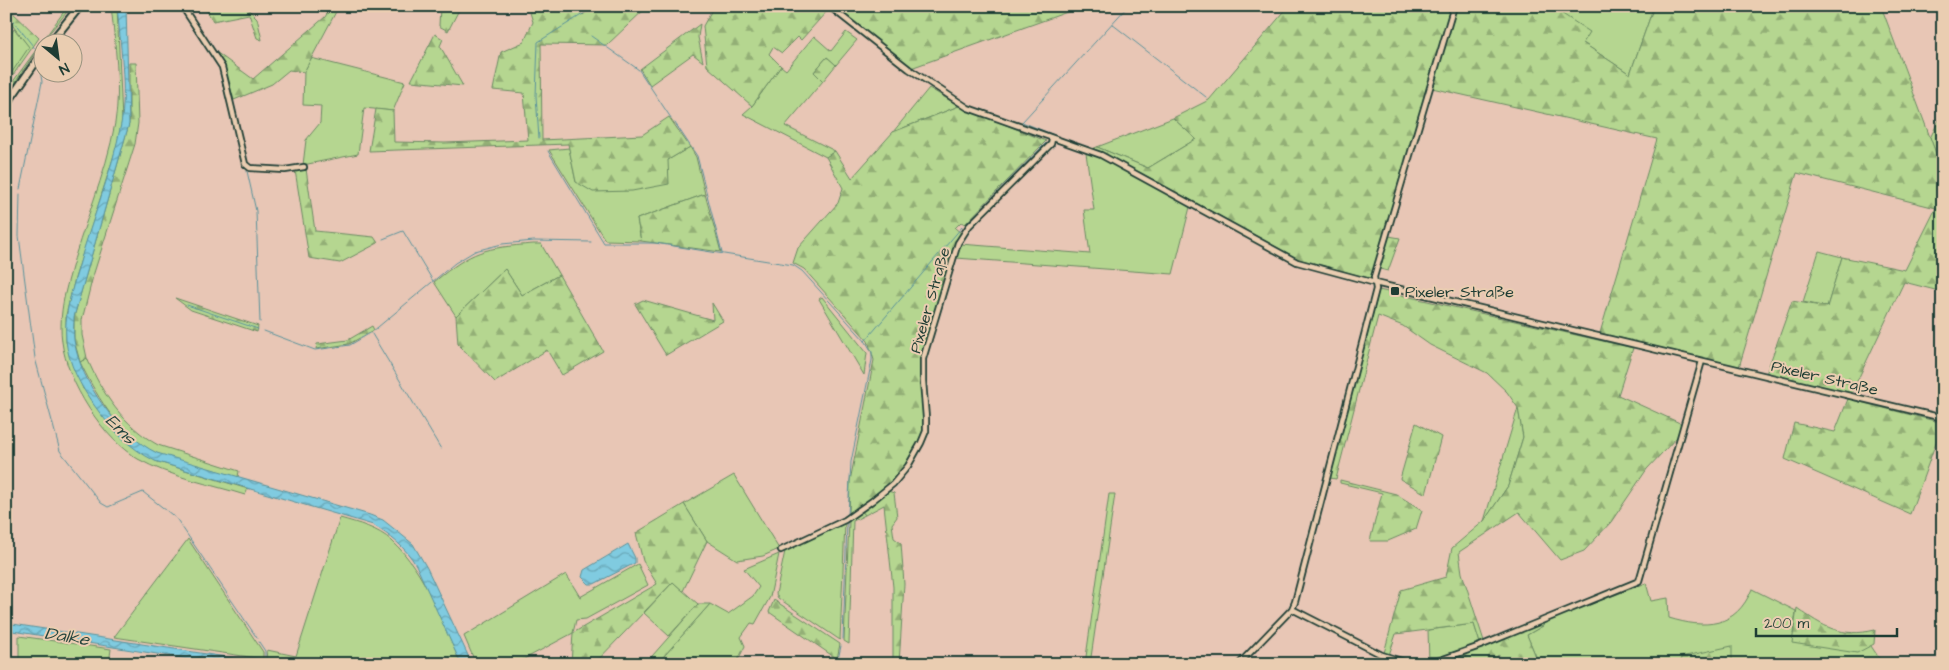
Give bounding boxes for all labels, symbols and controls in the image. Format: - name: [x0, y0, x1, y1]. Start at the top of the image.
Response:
- north arrow: [32, 32, 82, 82]
- text: N: [55, 58, 73, 79]
- street label: Pixeler Straße: [904, 245, 956, 356]
- place label: Pixeler Straße: [1405, 281, 1514, 303]
- marker: Pixeler Straße: [1389, 285, 1401, 297]
- street label: Pixeler Straße: [1769, 355, 1881, 401]
- water label: Ems: [100, 409, 142, 451]
- scale bar: [1756, 605, 1898, 637]
- text: 200 m: [1764, 613, 1810, 634]
- water label: Dalke: [43, 621, 92, 653]

